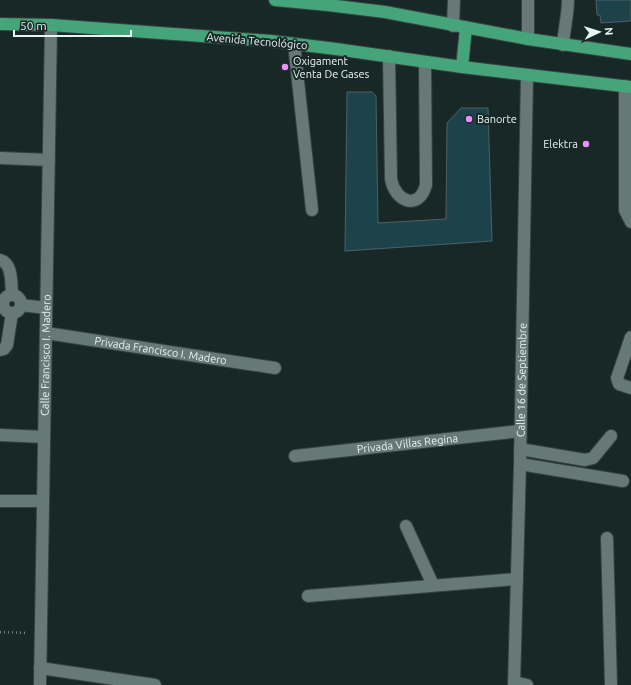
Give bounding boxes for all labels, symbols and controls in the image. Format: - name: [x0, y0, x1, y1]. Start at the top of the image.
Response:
- scale bar: [14, 12, 131, 38]
- north arrow: [579, 12, 619, 52]
- text: 50 m: [20, 19, 47, 32]
- text: N: [603, 27, 615, 36]
- street label: Avenida Tecnológico: [206, 31, 308, 51]
- place label: Oxigament Venta De Gases: [293, 55, 370, 80]
- marker: Oxigament Venta De Gases: [280, 62, 290, 72]
- place label: Banorte: [477, 113, 517, 125]
- marker: Banorte: [464, 114, 474, 124]
- place label: Elektra: [543, 138, 578, 150]
- marker: Elektra: [581, 139, 591, 149]
- street label: Calle Francisco I. Madero: [38, 294, 53, 416]
- street label: Calle 16 de Septiembre: [514, 323, 529, 437]
- street label: Privada Francisco I. Madero: [94, 334, 228, 367]
- street label: Privada Villas Regina: [356, 432, 459, 455]

